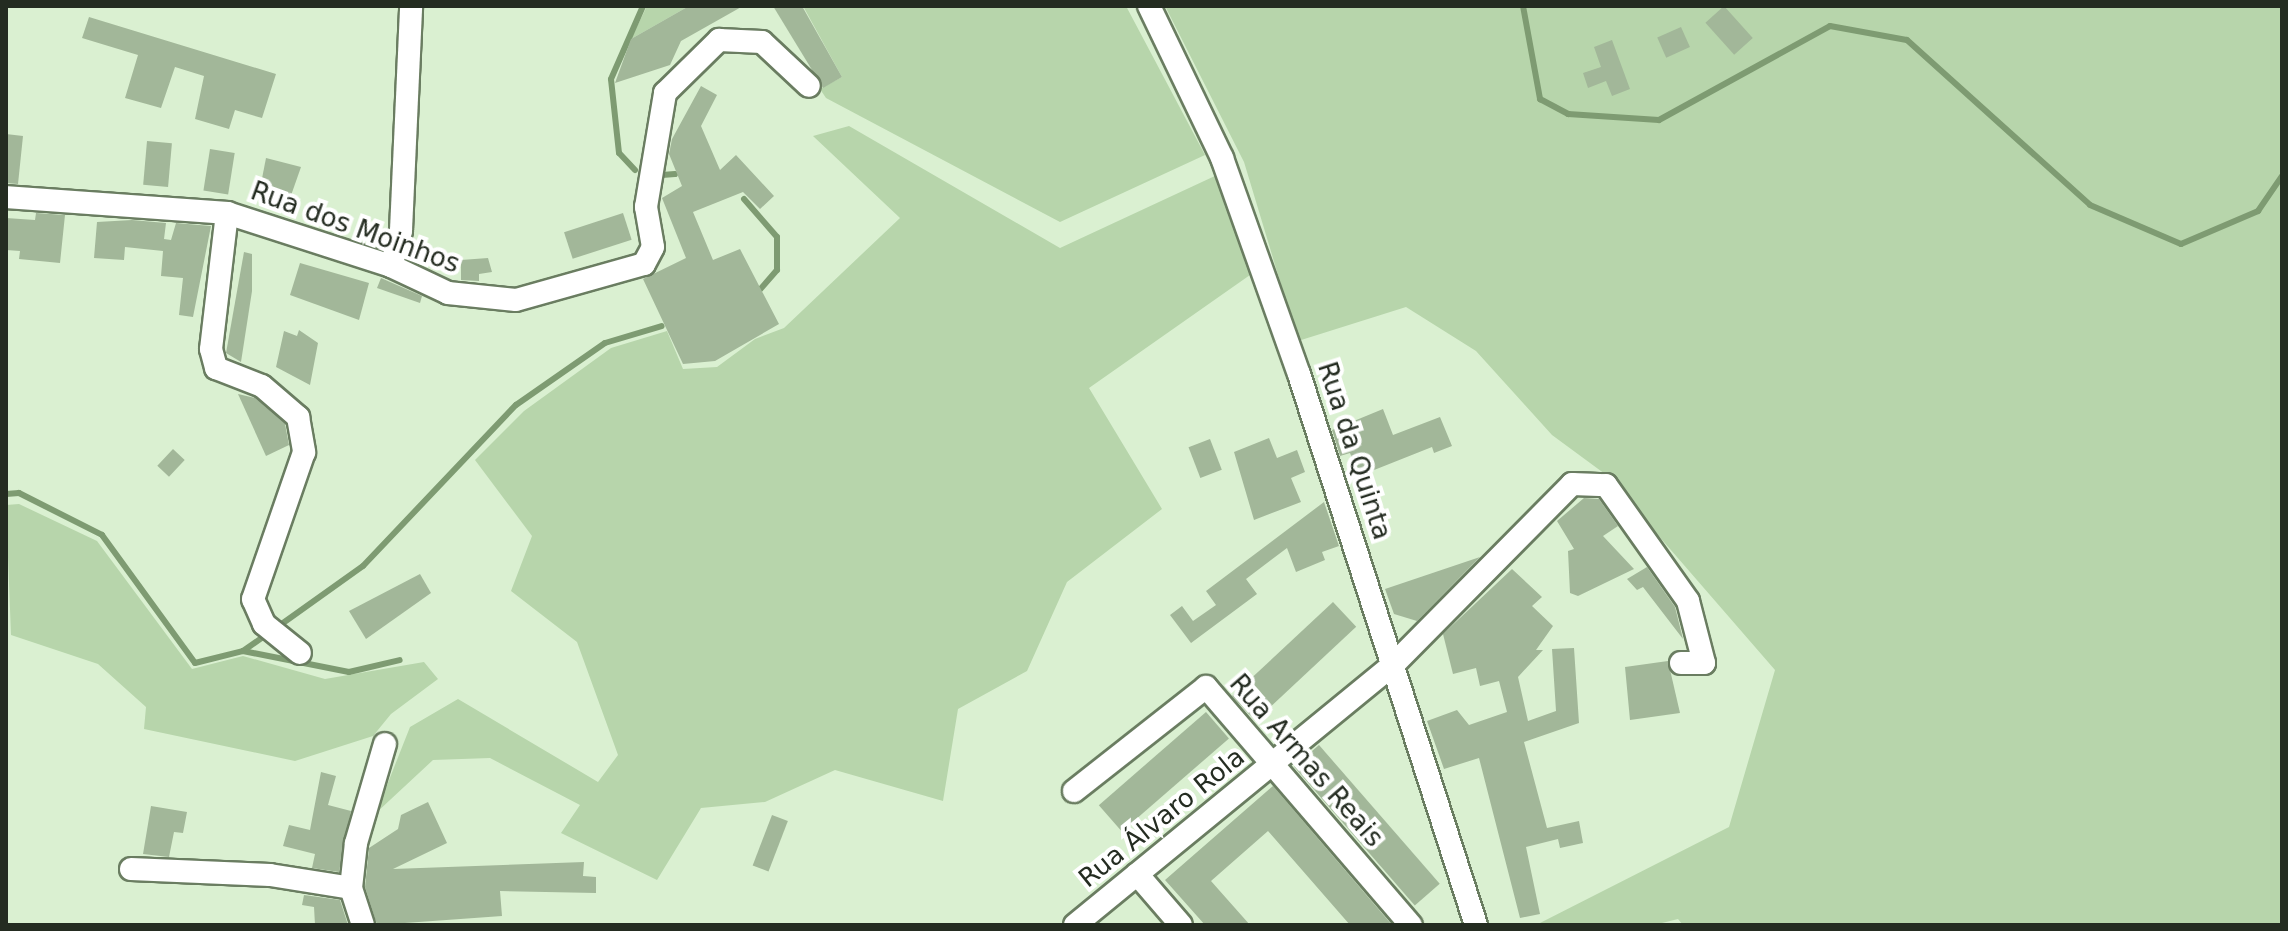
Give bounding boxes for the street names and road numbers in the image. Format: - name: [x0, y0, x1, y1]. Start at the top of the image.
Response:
- street label: Rua dos Moinhos: [246, 176, 464, 280]
- street label: Rua da Quinta: [1311, 358, 1397, 544]
- street label: Rua Armas Reais: [1223, 668, 1389, 854]
- street label: Rua Álvaro Rola: [1073, 742, 1251, 894]

